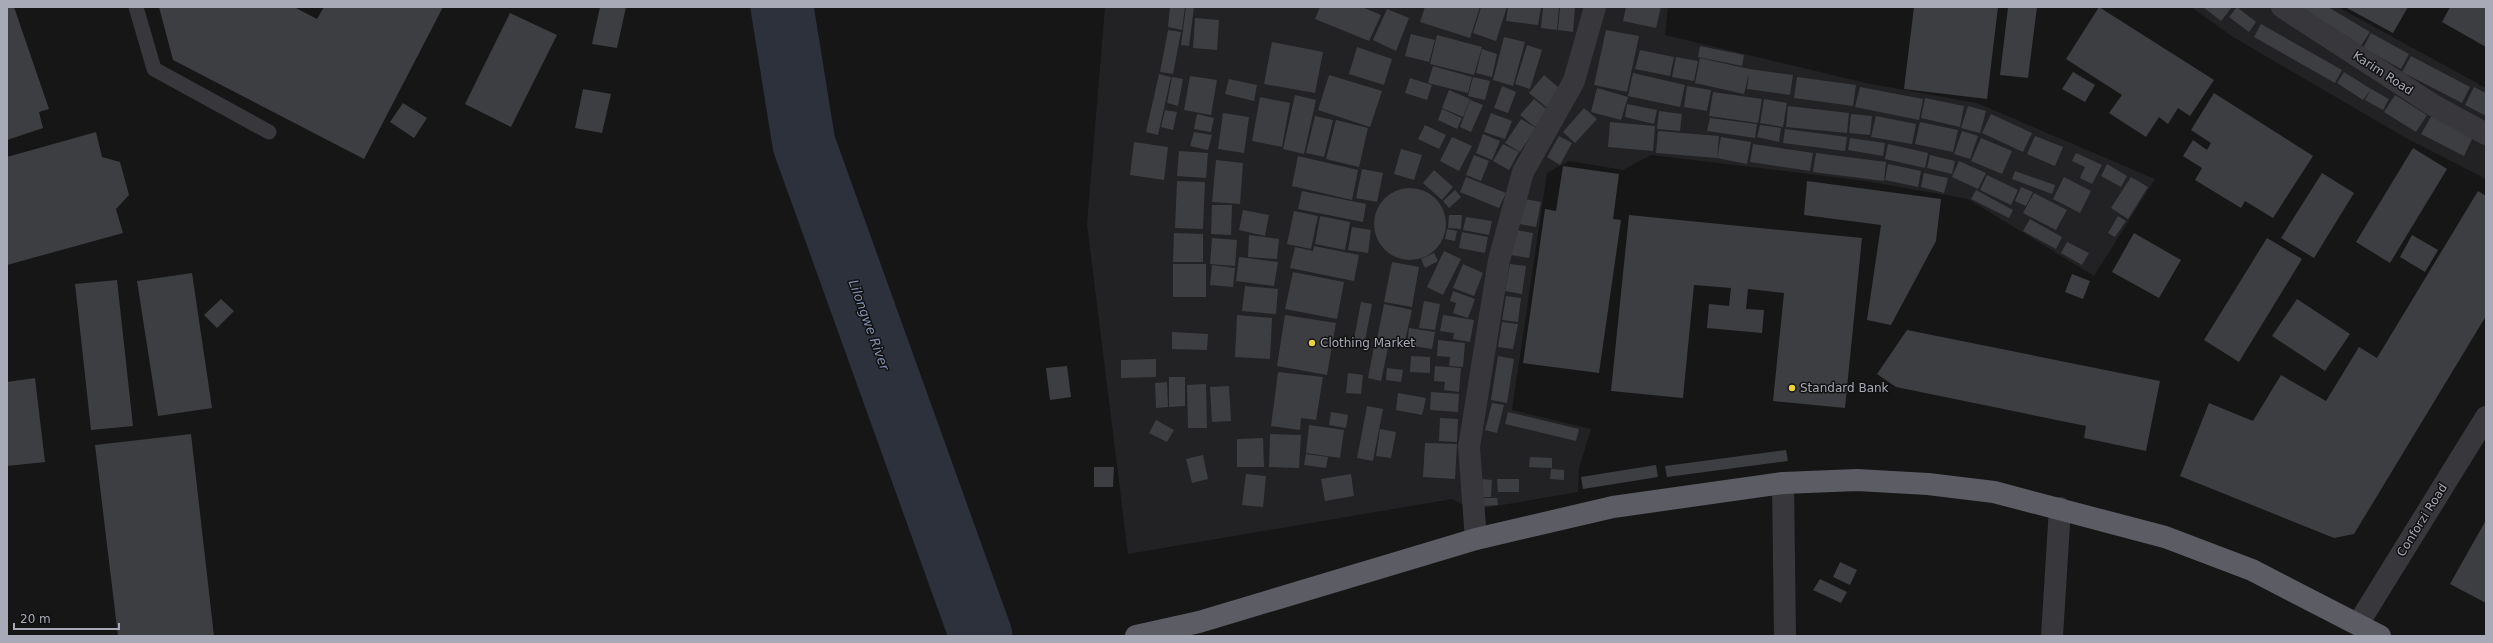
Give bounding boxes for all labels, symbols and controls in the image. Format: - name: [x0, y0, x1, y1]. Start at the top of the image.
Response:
- street label: Karim Road: [2350, 48, 2416, 98]
- water label: Lilongwe River: [846, 278, 893, 374]
- place label: Clothing Market: [1320, 336, 1415, 350]
- marker: Clothing Market: [1307, 338, 1317, 348]
- place label: Standard Bank: [1800, 381, 1889, 395]
- marker: Standard Bank: [1787, 383, 1797, 393]
- street label: Conforzi Road: [2394, 481, 2450, 559]
- scale bar: [14, 605, 119, 631]
- text: 20 m: [20, 612, 51, 626]

